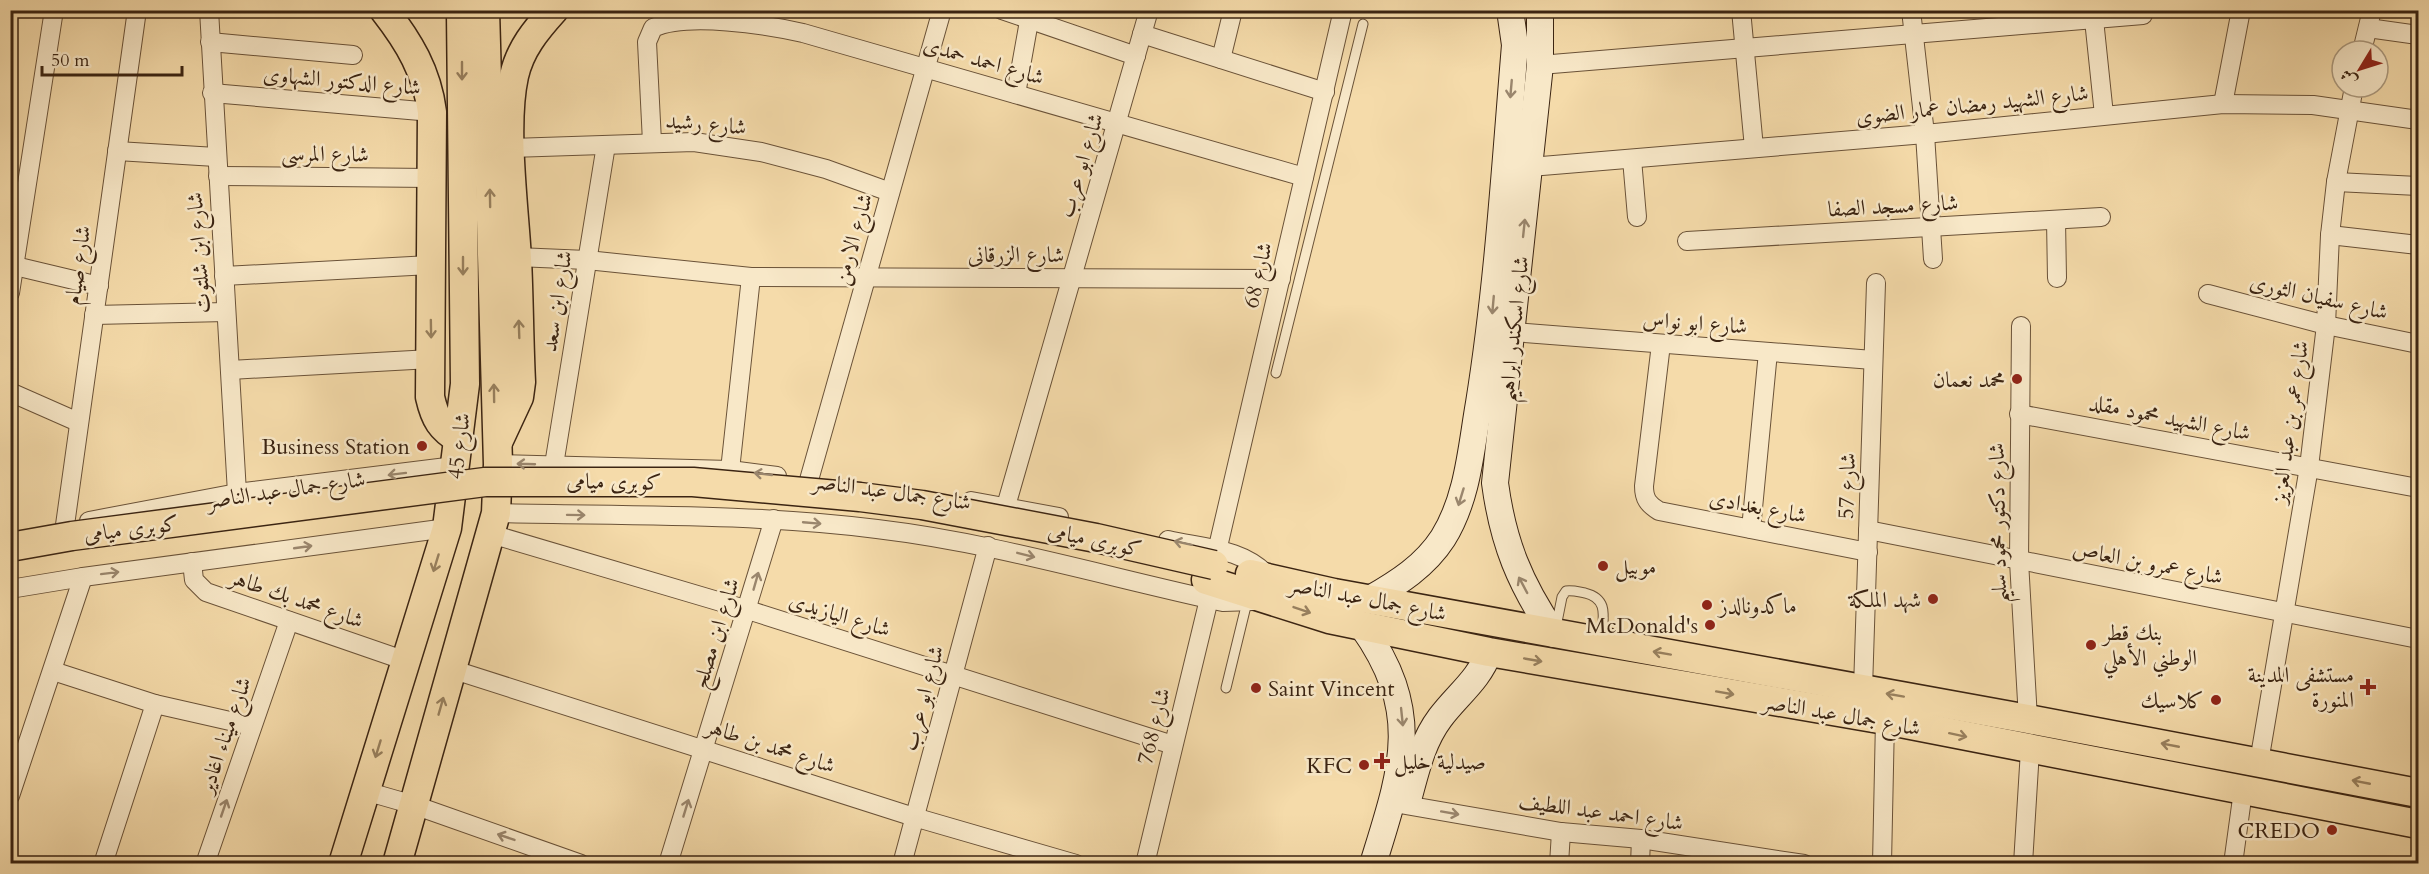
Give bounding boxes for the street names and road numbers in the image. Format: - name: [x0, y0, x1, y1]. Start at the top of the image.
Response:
- street label: شارع احمد حمدى: [919, 29, 1048, 95]
- street label: شارع الدكتور الشهاوى: [261, 59, 422, 106]
- street label: شارع الشهيد رمضان عمار الضوى: [1854, 78, 2090, 135]
- street label: شارع رشيد: [664, 106, 748, 145]
- street label: شارع ابو عرب: [1051, 109, 1114, 222]
- street label: شارع المرسى: [281, 138, 369, 173]
- street label: شارع مسجد الصفا: [1827, 188, 1959, 227]
- street label: شارع الارمن: [826, 190, 883, 289]
- street label: شارع ابن شلتوت: [180, 191, 221, 315]
- street label: شارع صيام: [58, 224, 102, 307]
- street label: شارع 68: [1236, 239, 1283, 312]
- street label: شارع الزرقانى: [968, 240, 1064, 273]
- street label: شارع ابن سعد: [534, 248, 583, 354]
- street label: شارع اسكندر ابراهيم: [1491, 254, 1543, 404]
- street label: شارع سفيان الثورى: [2246, 267, 2391, 330]
- street label: شارع ابو نواس: [1641, 304, 1748, 345]
- street label: شارع عمر بن عبد العزيز: [2263, 339, 2319, 508]
- street label: شارع الشهيد محمود مقلد: [2086, 388, 2253, 451]
- street label: شارع 45: [440, 411, 481, 481]
- street label: شارع دكتور محمود سليم: [1982, 442, 2020, 603]
- street label: شارع 57: [1831, 452, 1866, 520]
- street label: شارع جمال عبد الناصر: [203, 464, 368, 519]
- street label: كوبرى ميامى: [566, 466, 662, 498]
- street label: شارع جمال عبد الناصر: [808, 466, 973, 521]
- street label: شارع بغدادى: [1706, 483, 1809, 534]
- street label: كوبرى ميامى: [82, 508, 180, 550]
- street label: كوبرى ميامى: [1045, 515, 1144, 565]
- street label: شارع عمرو بن العاص: [2069, 534, 2226, 595]
- street label: شارع محمد بك طاهر: [223, 561, 368, 639]
- street label: شارع جمال عبد الناصر: [1284, 569, 1449, 632]
- street label: شارع ابن مصلح: [685, 574, 751, 693]
- street label: شارع اليازيدى: [784, 585, 894, 648]
- street label: شارع ابو عرب: [895, 642, 954, 755]
- street label: شارع ميناء اغادير: [190, 673, 262, 801]
- street label: شارع 768: [1130, 685, 1181, 768]
- street label: شارع جمال عبد الناصر: [1758, 686, 1923, 747]
- street label: شارع محمد بن طاهر: [700, 710, 839, 784]
- street label: شارع احمد عبد اللطيف: [1516, 786, 1685, 841]

